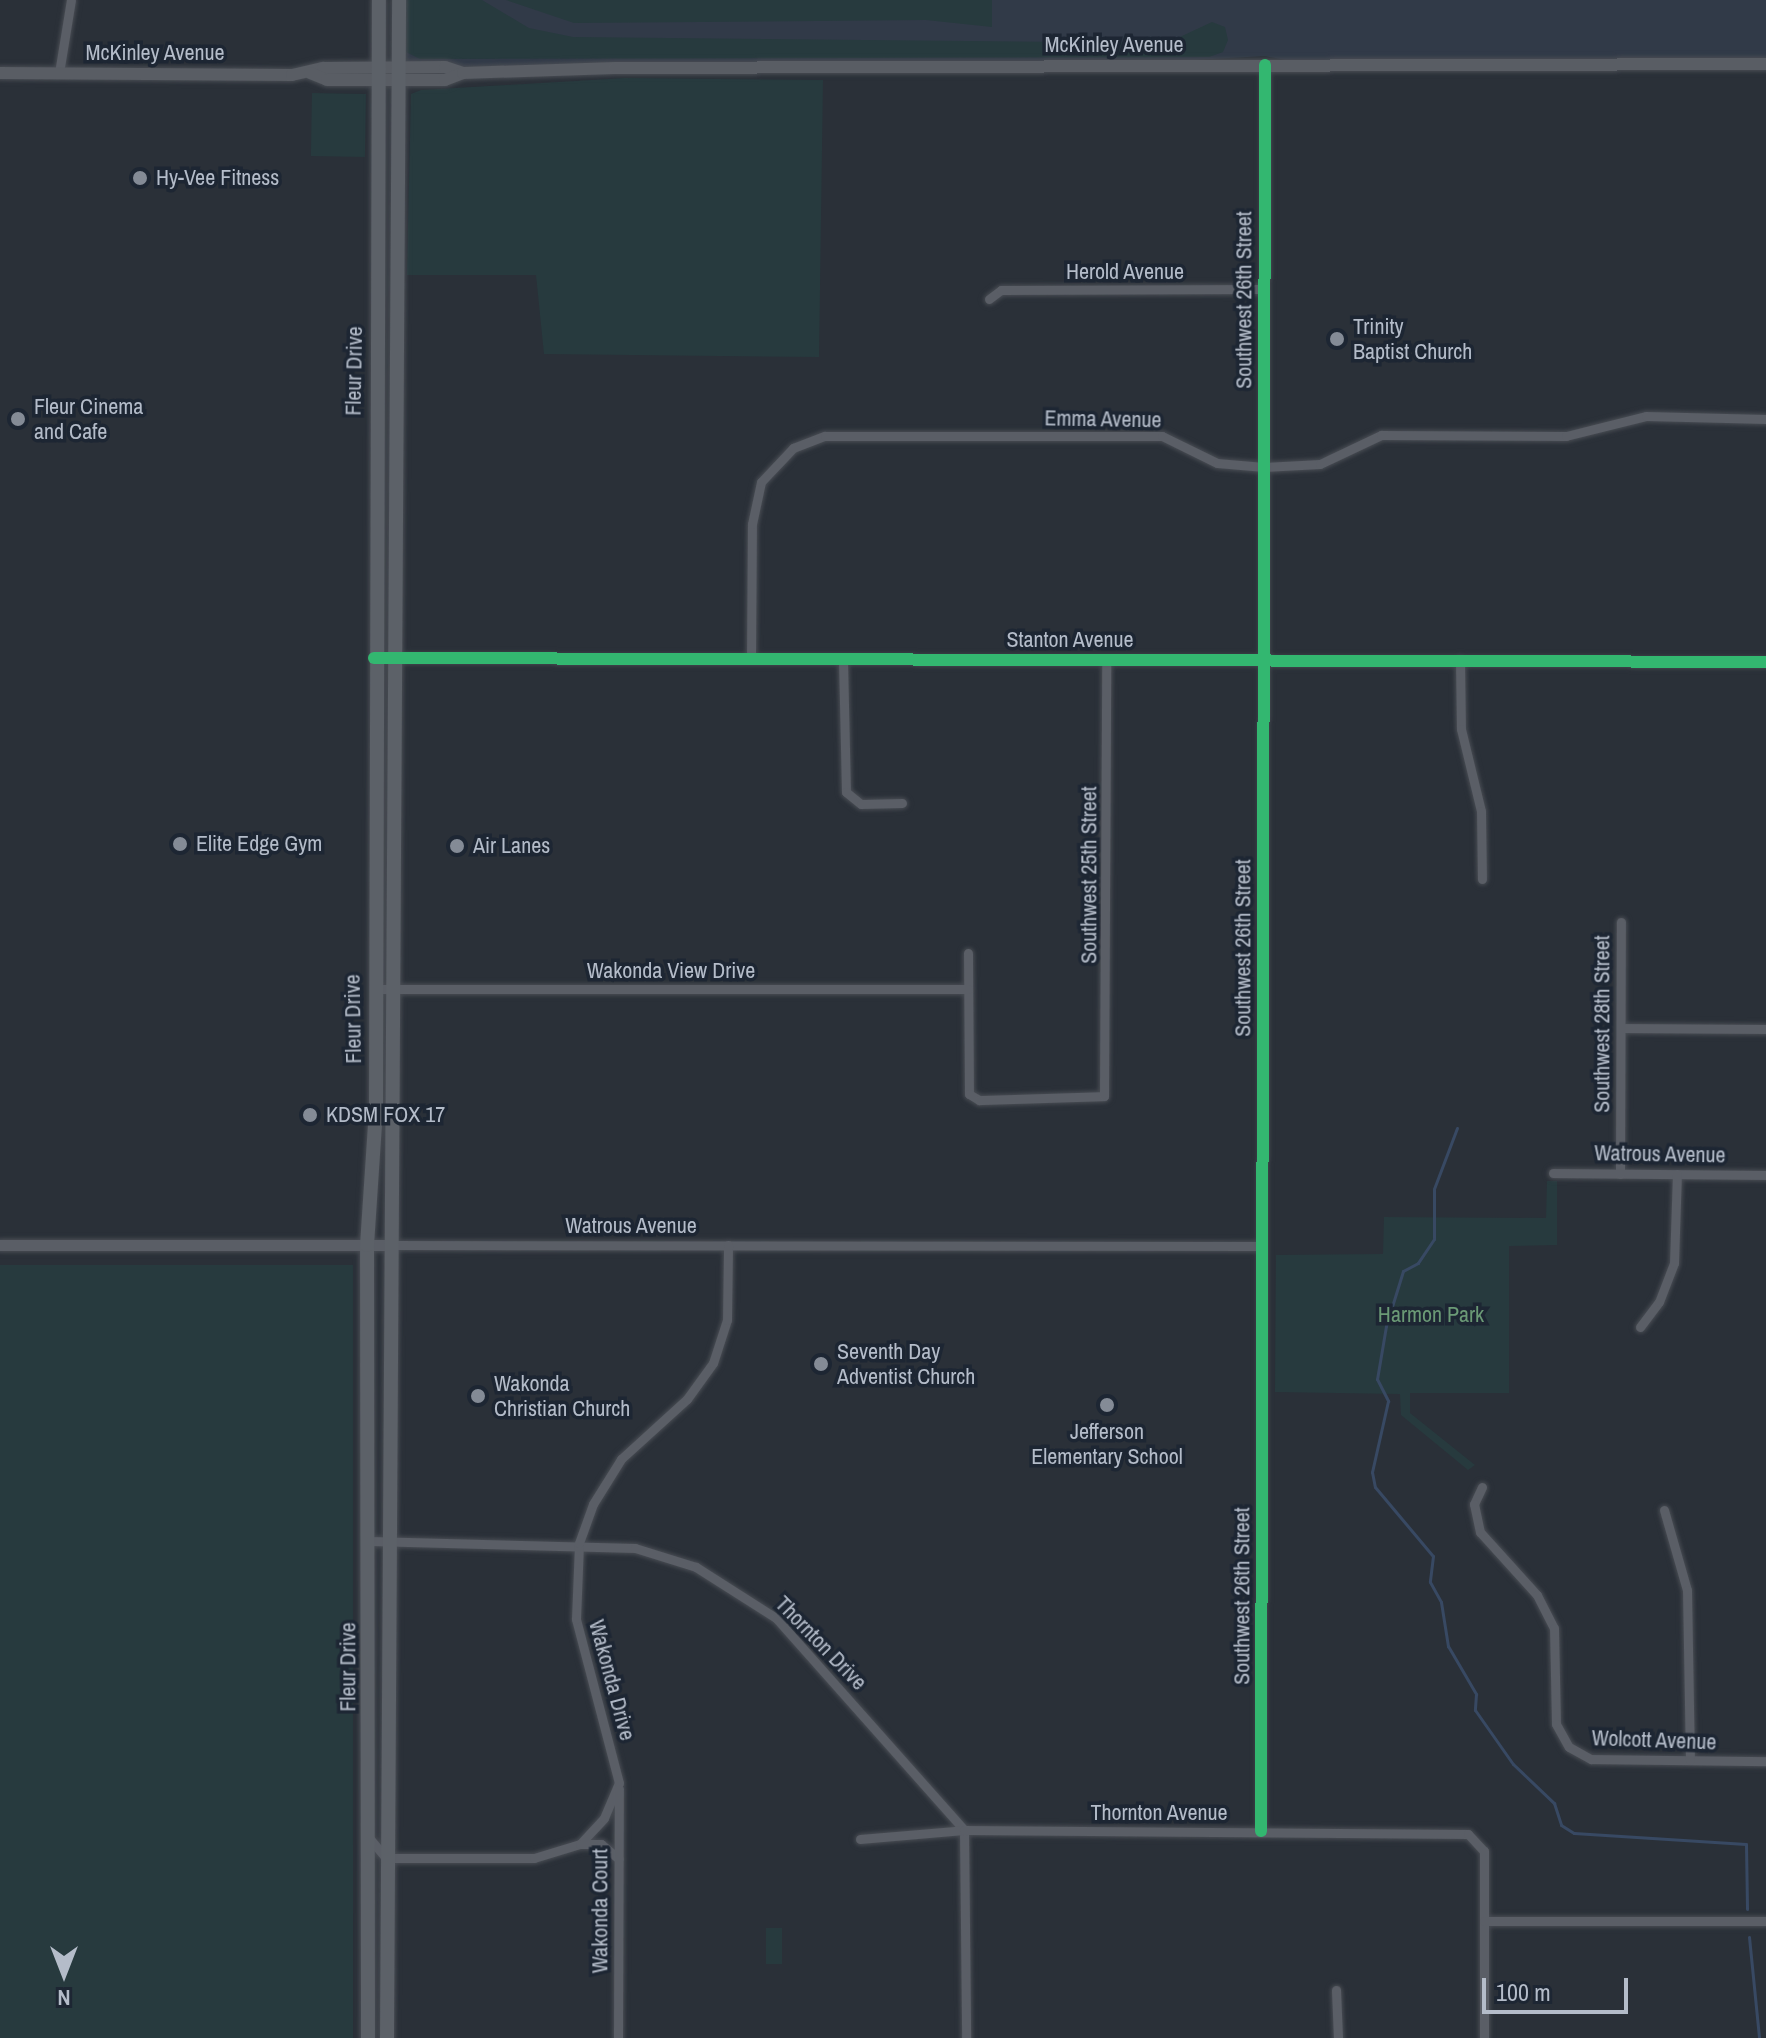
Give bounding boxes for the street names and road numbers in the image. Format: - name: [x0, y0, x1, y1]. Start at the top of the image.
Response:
- street label: McKinley Avenue: [1044, 32, 1184, 58]
- street label: McKinley Avenue: [85, 40, 225, 66]
- street label: Southwest 26th Street: [1231, 211, 1257, 389]
- street label: Herold Avenue: [1065, 259, 1185, 285]
- street label: Fleur Drive: [340, 326, 368, 416]
- street label: Emma Avenue: [1044, 405, 1162, 433]
- street label: Stanton Avenue: [1006, 627, 1134, 653]
- street label: Southwest 25th Street: [1076, 786, 1102, 964]
- street label: Southwest 26th Street: [1230, 859, 1256, 1037]
- street label: Southwest 28th Street: [1589, 935, 1615, 1113]
- street label: Wakonda View Drive: [587, 958, 755, 984]
- street label: Fleur Drive: [339, 974, 367, 1064]
- street label: Watrous Avenue: [1594, 1140, 1726, 1168]
- street label: Watrous Avenue: [565, 1213, 697, 1239]
- street label: Southwest 26th Street: [1229, 1507, 1255, 1685]
- street label: Thornton Drive: [770, 1591, 872, 1695]
- street label: Wakonda Drive: [583, 1617, 641, 1743]
- street label: Fleur Drive: [335, 1622, 361, 1712]
- street label: Wolcott Avenue: [1591, 1725, 1717, 1755]
- street label: Thornton Avenue: [1090, 1800, 1228, 1826]
- street label: Wakonda Court: [587, 1849, 613, 1973]

